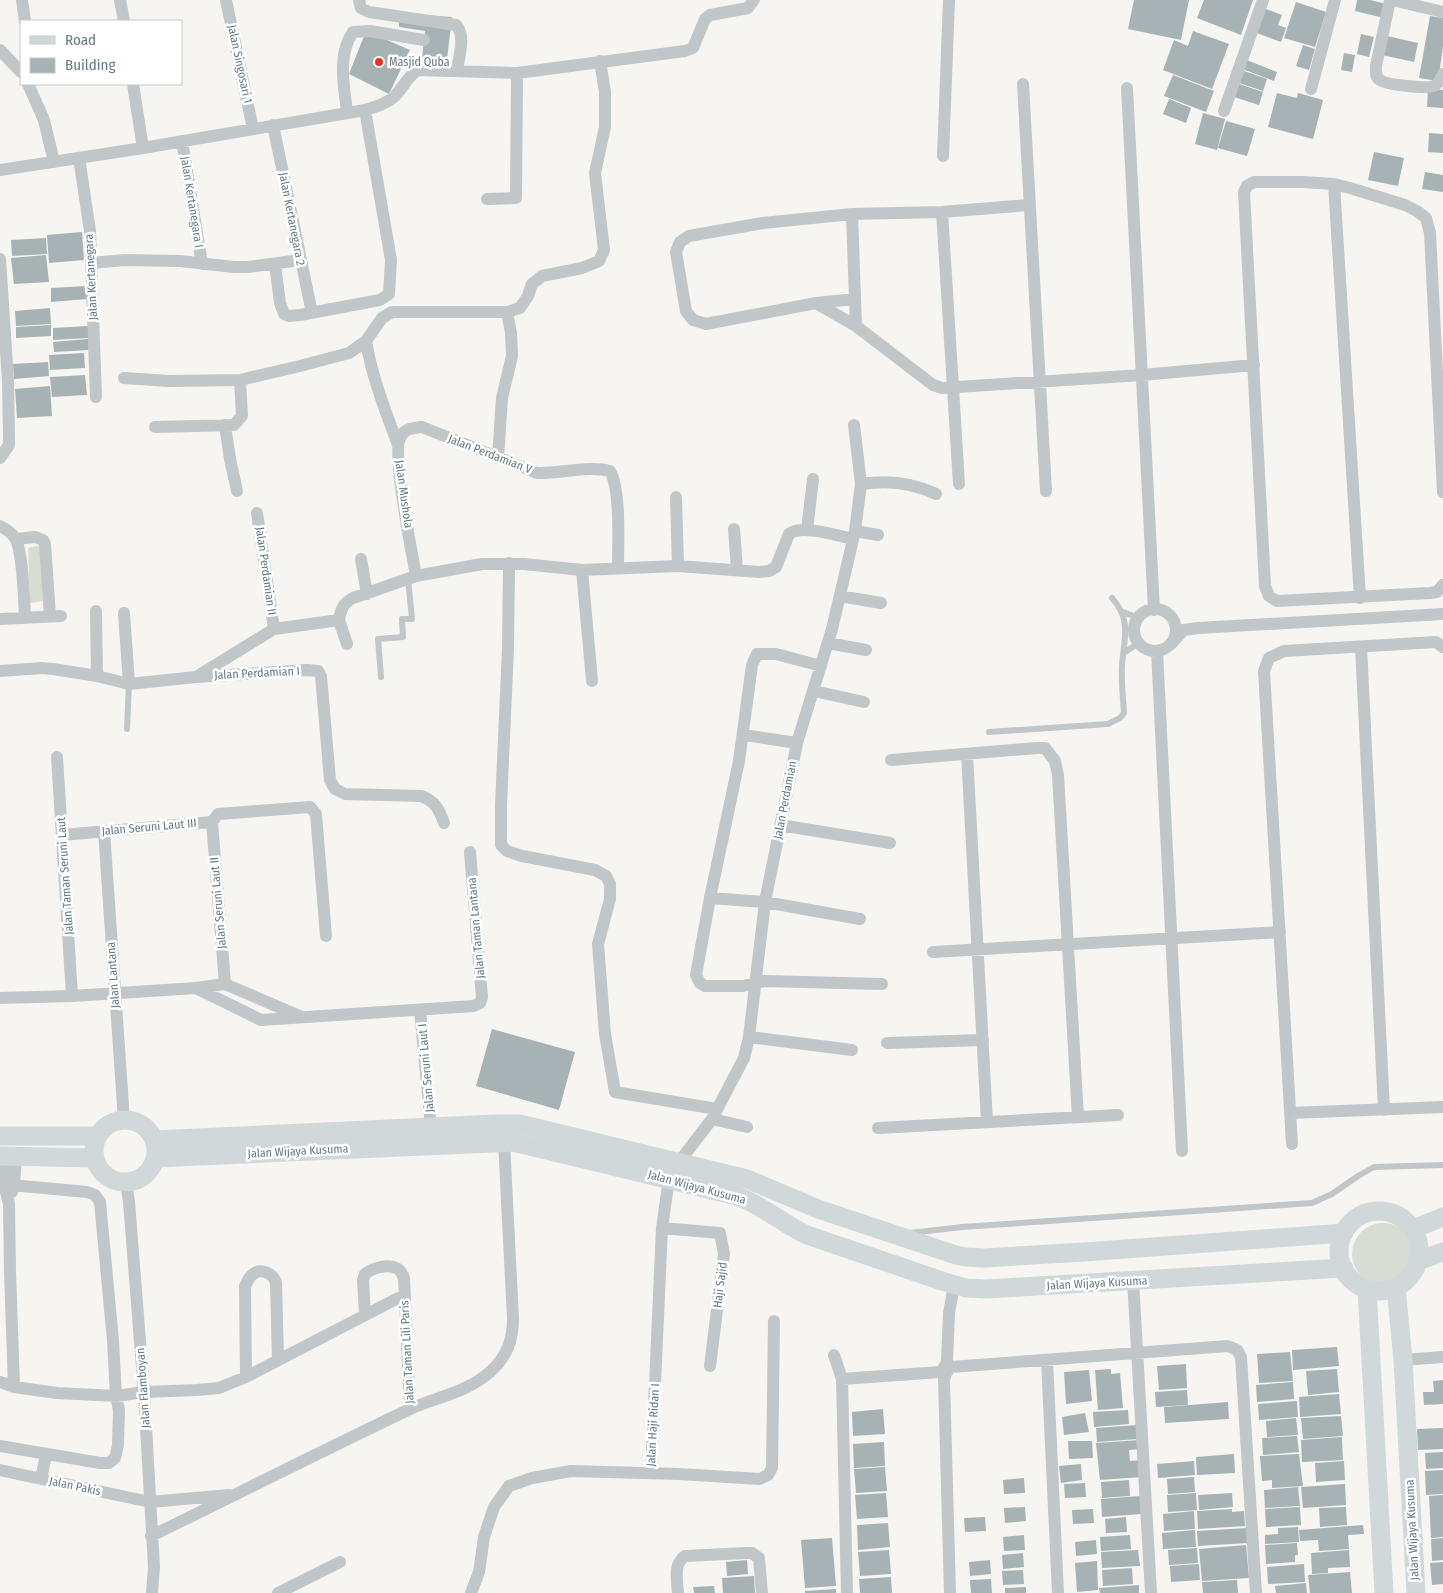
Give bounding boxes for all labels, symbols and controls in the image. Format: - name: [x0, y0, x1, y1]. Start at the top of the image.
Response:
- legend: [20, 20, 182, 85]
- street label: Jalan Singosari 1: [225, 23, 255, 105]
- text: Road: [65, 31, 96, 49]
- place label: Masjid Quba: [389, 55, 450, 69]
- text: Building: [65, 56, 116, 74]
- marker: Masjid Quba: [373, 56, 385, 68]
- street label: Jalan Kertanegara I: [178, 155, 206, 249]
- street label: Jalan Kertanegara 2: [276, 171, 308, 267]
- street label: Jalan Kertanegara: [82, 233, 100, 321]
- street label: Jalan Perdamian V: [446, 432, 535, 477]
- street label: Jalan Mushola: [392, 459, 416, 529]
- street label: Jalan Perdamian II: [253, 526, 279, 616]
- street label: Jalan Perdamian I: [214, 664, 300, 682]
- street label: Jalan Perdamian: [771, 760, 799, 840]
- street label: Jalan Seruni Laut III: [101, 816, 197, 838]
- street label: Jalan Taman Seruni Laut: [54, 817, 76, 935]
- street label: Jalan Seruni Laut II: [207, 857, 229, 949]
- street label: Jalan Taman Lantana: [465, 877, 487, 979]
- street label: Jalan Lantana: [104, 941, 122, 1009]
- street label: Jalan Seruni Laut I: [415, 1023, 437, 1113]
- street label: Jalan Wijaya Kusuma: [247, 1141, 349, 1161]
- street label: Jalan Wijaya Kusuma: [646, 1167, 748, 1207]
- street label: Haji Sajid: [710, 1261, 730, 1309]
- street label: Jalan Wijaya Kusuma: [1046, 1273, 1148, 1293]
- street label: Jalan Taman Lili Paris: [397, 1300, 417, 1404]
- street label: Jalan Flamboyan: [133, 1347, 153, 1429]
- street label: Jalan Haji Ridan I: [644, 1383, 662, 1467]
- street label: Jalan Pakis: [48, 1474, 102, 1498]
- street label: Jalan Wijaya Kusuma: [1402, 1479, 1422, 1581]

